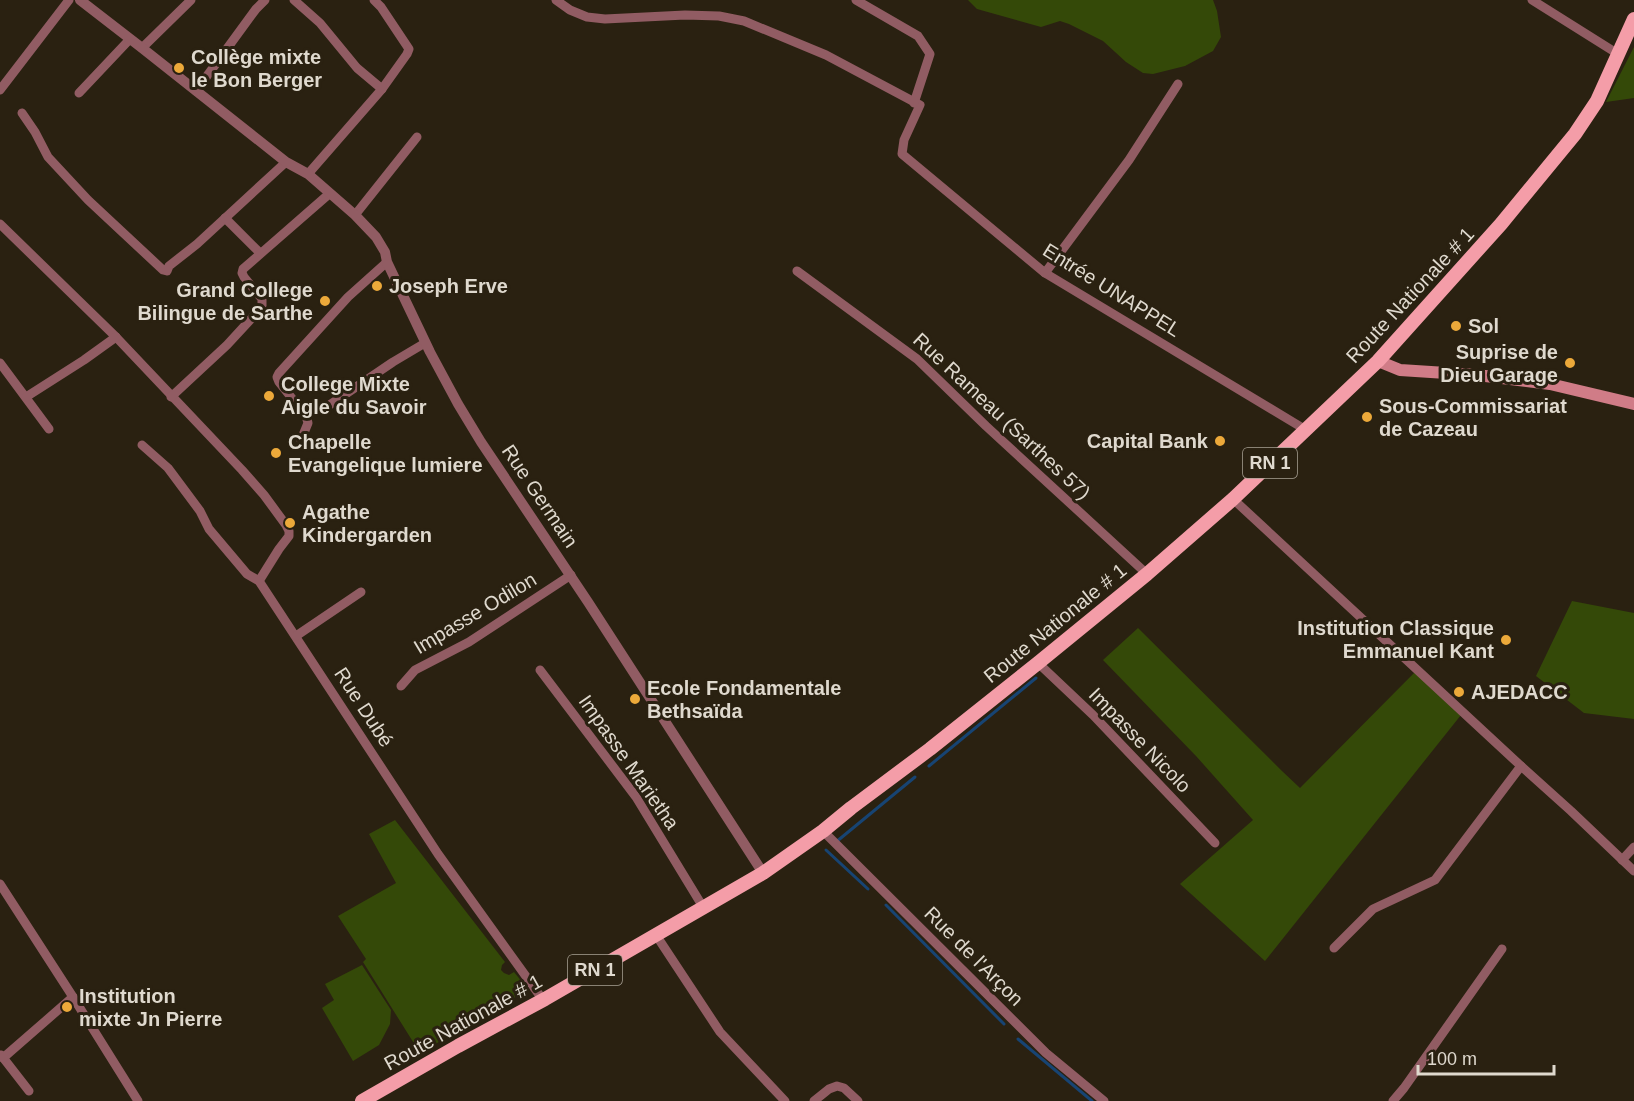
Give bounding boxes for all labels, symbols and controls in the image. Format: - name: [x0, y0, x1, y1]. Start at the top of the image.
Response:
- place label: Collège mixte le Bon Berger: [191, 46, 322, 91]
- marker: Collège mixte le Bon Berger: [172, 61, 186, 75]
- street label: Route Nationale # 1: [1342, 223, 1478, 367]
- street label: Entrée UNAPPEL: [1039, 239, 1185, 341]
- place label: Joseph Erve: [389, 275, 508, 297]
- place label: Grand College Bilingue de Sarthe: [137, 279, 313, 324]
- marker: Joseph Erve: [370, 279, 384, 293]
- marker: Grand College Bilingue de Sarthe: [318, 294, 332, 308]
- place label: Sol: [1468, 315, 1499, 337]
- marker: Sol: [1449, 319, 1463, 333]
- street label: Rue Rameau (Sarthes 57): [909, 328, 1095, 504]
- place label: Suprise de Dieu Garage: [1440, 341, 1558, 386]
- marker: Suprise de Dieu Garage: [1563, 356, 1577, 370]
- place label: College Mixte Aigle du Savoir: [281, 373, 427, 418]
- marker: College Mixte Aigle du Savoir: [262, 389, 276, 403]
- place label: Sous-Commissariat de Cazeau: [1379, 395, 1567, 440]
- marker: Sous-Commissariat de Cazeau: [1360, 410, 1374, 424]
- place label: Capital Bank: [1087, 430, 1209, 452]
- place label: Chapelle Evangelique lumiere: [288, 431, 483, 476]
- marker: Capital Bank: [1213, 434, 1227, 448]
- street label: Rue Germain: [498, 441, 582, 551]
- marker: Chapelle Evangelique lumiere: [269, 446, 283, 460]
- road number: RN 1: [1243, 448, 1297, 478]
- place label: Agathe Kindergarden: [302, 501, 432, 546]
- marker: Agathe Kindergarden: [283, 516, 297, 530]
- street label: Route Nationale # 1: [979, 559, 1131, 687]
- street label: Impasse Odilon: [410, 568, 540, 658]
- place label: Institution Classique Emmanuel Kant: [1297, 617, 1494, 662]
- marker: Institution Classique Emmanuel Kant: [1499, 633, 1513, 647]
- street label: Rue Dubé: [330, 663, 398, 751]
- place label: Ecole Fondamentale Bethsaïda: [647, 677, 842, 722]
- place label: AJEDACC: [1471, 681, 1568, 703]
- street label: Impasse Nicolo: [1085, 683, 1195, 797]
- marker: AJEDACC: [1452, 685, 1466, 699]
- street label: Impasse Marietha: [574, 691, 684, 834]
- marker: Ecole Fondamentale Bethsaïda: [628, 692, 642, 706]
- street label: Rue de l'Arçon: [920, 902, 1028, 1010]
- road number: RN 1: [568, 955, 622, 985]
- street label: Route Nationale # 1: [380, 970, 546, 1074]
- place label: Institution mixte Jn Pierre: [79, 985, 222, 1030]
- marker: Institution mixte Jn Pierre: [60, 1000, 74, 1014]
- scale bar: [1418, 1038, 1554, 1076]
- text: 100 m: [1427, 1049, 1477, 1069]

